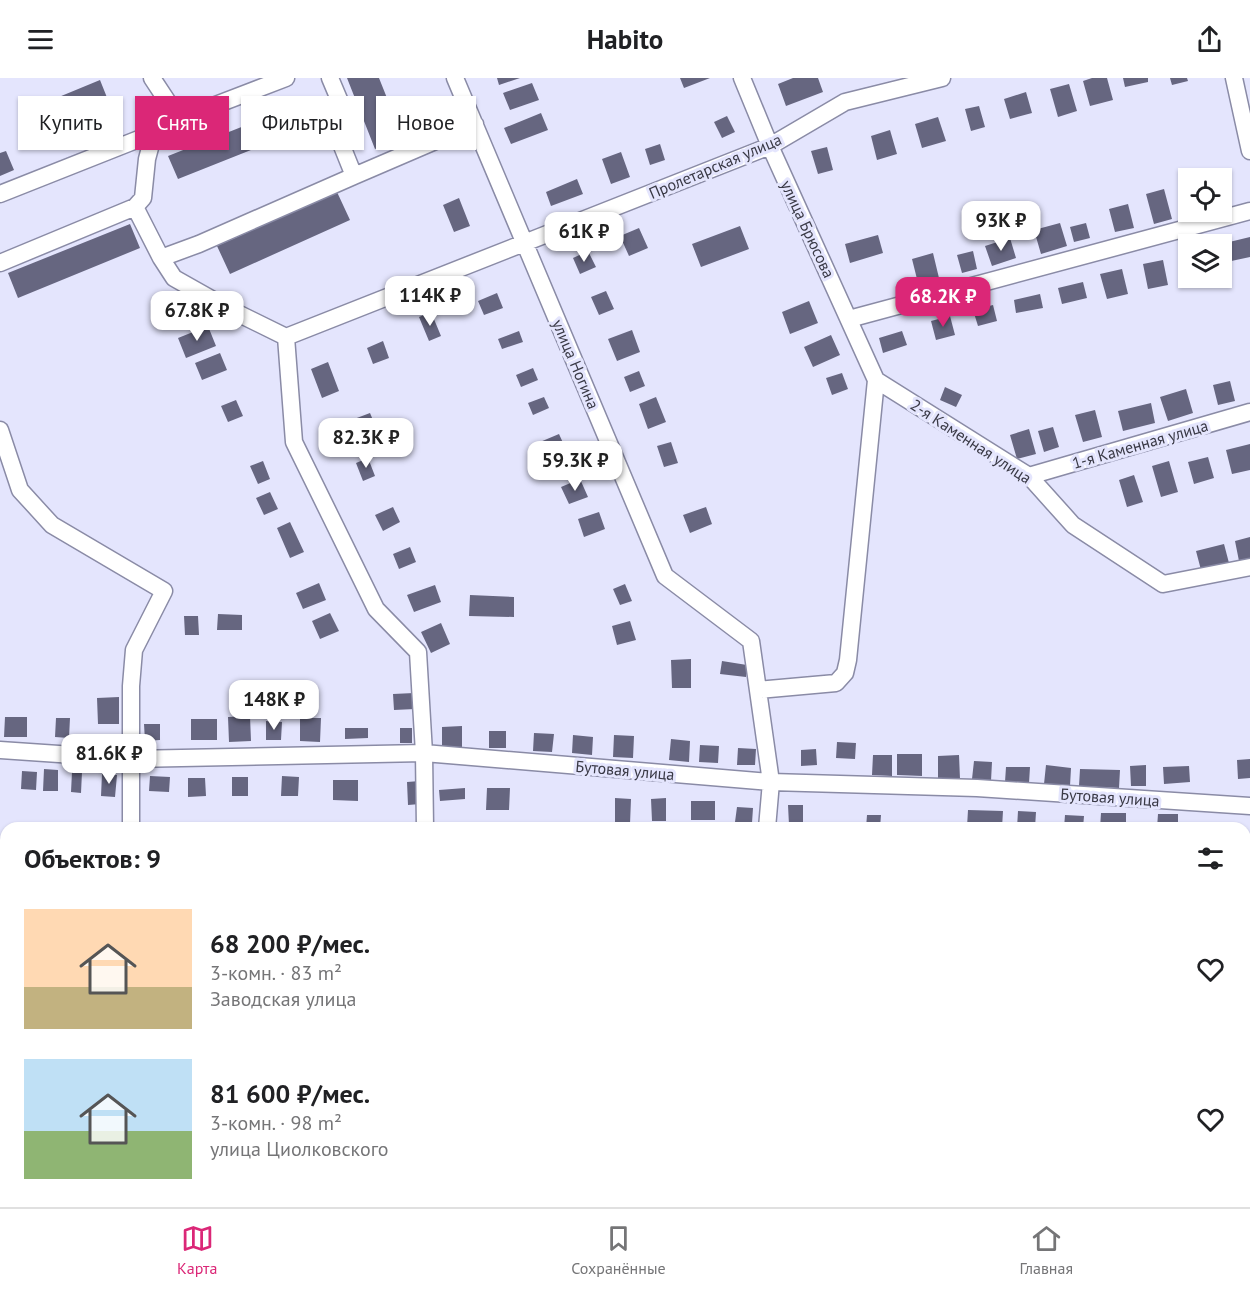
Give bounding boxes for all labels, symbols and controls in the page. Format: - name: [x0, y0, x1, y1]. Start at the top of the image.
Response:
- text: Habito: [587, 22, 663, 56]
- icon: menu: [24, 23, 57, 56]
- icon: share: [1193, 23, 1226, 56]
- chip: Купить: [18, 96, 123, 150]
- chip: Снять: [135, 96, 229, 150]
- chip: Фильтры: [241, 96, 364, 150]
- chip: Новое: [376, 96, 476, 150]
- street label: Пролетарская улица: [646, 129, 784, 203]
- map controls: [1178, 168, 1232, 288]
- button: locate: [1178, 168, 1232, 222]
- street label: улица Брюсова: [777, 177, 839, 281]
- pin: 93K ₽: [959, 201, 1043, 252]
- text: 93K ₽: [976, 207, 1026, 233]
- pin: 61K ₽: [542, 212, 626, 263]
- text: 61K ₽: [559, 218, 609, 244]
- button: layers: [1178, 234, 1232, 288]
- pin: 114K ₽: [381, 276, 479, 327]
- pin: 68.2K ₽: [888, 277, 998, 328]
- text: 114K ₽: [399, 282, 461, 308]
- text: 68.2K ₽: [909, 283, 977, 309]
- pin: 67.8K ₽: [142, 291, 252, 342]
- text: 67.8K ₽: [165, 297, 229, 323]
- street label: улица Ногина: [548, 316, 604, 412]
- street label: 2-я Каменная улица: [907, 394, 1035, 488]
- street label: 1-я Каменная улица: [1070, 415, 1210, 473]
- pin: 82.3K ₽: [311, 418, 421, 469]
- text: 82.3K ₽: [332, 424, 400, 450]
- pin: 59.3K ₽: [520, 441, 630, 492]
- text: 59.3K ₽: [541, 447, 609, 473]
- pin: 148K ₽: [225, 680, 323, 731]
- text: 148K ₽: [243, 686, 305, 712]
- pin: 81.6K ₽: [54, 734, 164, 785]
- text: 81.6K ₽: [75, 740, 143, 766]
- street label: Бутовая улица: [575, 756, 675, 784]
- street label: Бутовая улица: [1060, 784, 1160, 810]
- text: Объектов: 9: [24, 842, 161, 875]
- icon: filters: [1194, 842, 1227, 875]
- text: 68 200 ₽/мес.: [210, 927, 370, 960]
- icon: home: [72, 933, 144, 1005]
- icon: heart: [1194, 953, 1227, 986]
- text: 3-комн. · 83 m²: [210, 960, 342, 986]
- text: Заводская улица: [210, 986, 356, 1012]
- text: 81 600 ₽/мес.: [210, 1077, 370, 1110]
- icon: home: [72, 1083, 144, 1155]
- icon: heart: [1194, 1103, 1227, 1136]
- text: 3-комн. · 98 m²: [210, 1110, 342, 1136]
- text: улица Циолковского: [210, 1136, 388, 1162]
- tab: Карта: [177, 1222, 217, 1278]
- tab: Сохранённые: [571, 1222, 666, 1278]
- tab: Главная: [1019, 1222, 1073, 1278]

